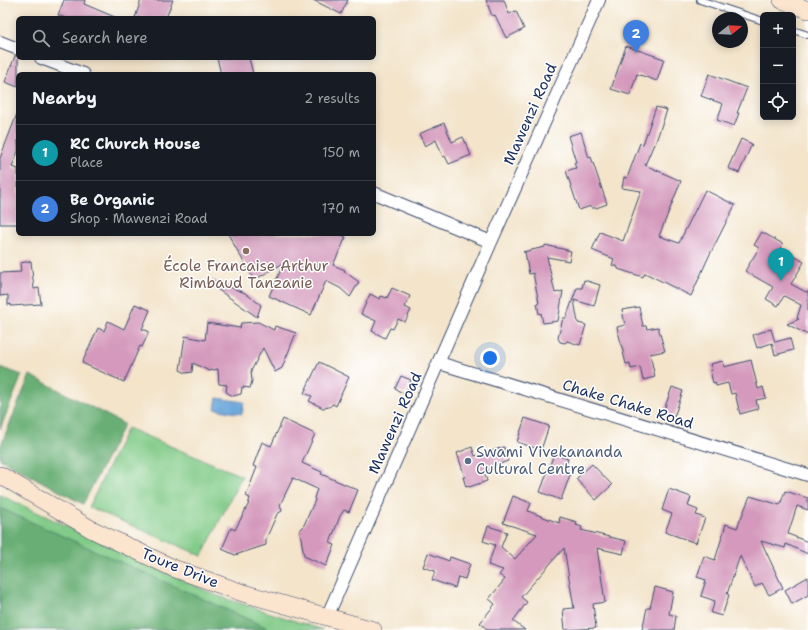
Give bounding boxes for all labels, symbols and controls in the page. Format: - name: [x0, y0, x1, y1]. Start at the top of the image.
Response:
- north arrow: [712, 12, 748, 48]
- map controls: [760, 12, 796, 120]
- button: +: [760, 12, 796, 48]
- search box: [16, 16, 376, 60]
- pin: 2: [623, 20, 649, 53]
- icon: search: [30, 27, 52, 49]
- text: Search here: [62, 28, 148, 48]
- button: −: [760, 48, 796, 84]
- street label: Mawenzi Road: [499, 60, 562, 168]
- button: locate: [760, 84, 796, 120]
- text: Nearby: [32, 87, 97, 109]
- text: 2 results: [304, 90, 360, 107]
- text: RC Church House: [70, 134, 201, 154]
- text: 1: [42, 144, 48, 161]
- text: 150 m: [322, 144, 360, 161]
- text: Place: [70, 154, 103, 171]
- text: Be Organic: [70, 190, 155, 210]
- text: 2: [40, 200, 50, 217]
- text: 170 m: [322, 200, 360, 217]
- text: Shop · Mawenzi Road: [70, 210, 207, 227]
- marker: École Francaise Arthur Rimbaud Tanzanie: [241, 246, 251, 256]
- pin: 1: [768, 248, 794, 281]
- place label: École Francaise Arthur Rimbaud Tanzanie: [163, 255, 329, 293]
- your location: [480, 348, 500, 368]
- street label: Mawenzi Road: [364, 369, 427, 477]
- street label: Chake Chake Road: [560, 375, 696, 434]
- place label: Swami Vivekananda Cultural Centre: [476, 442, 623, 479]
- marker: Swami Vivekananda Cultural Centre: [463, 456, 473, 466]
- street label: Toure Drive: [138, 543, 222, 593]

